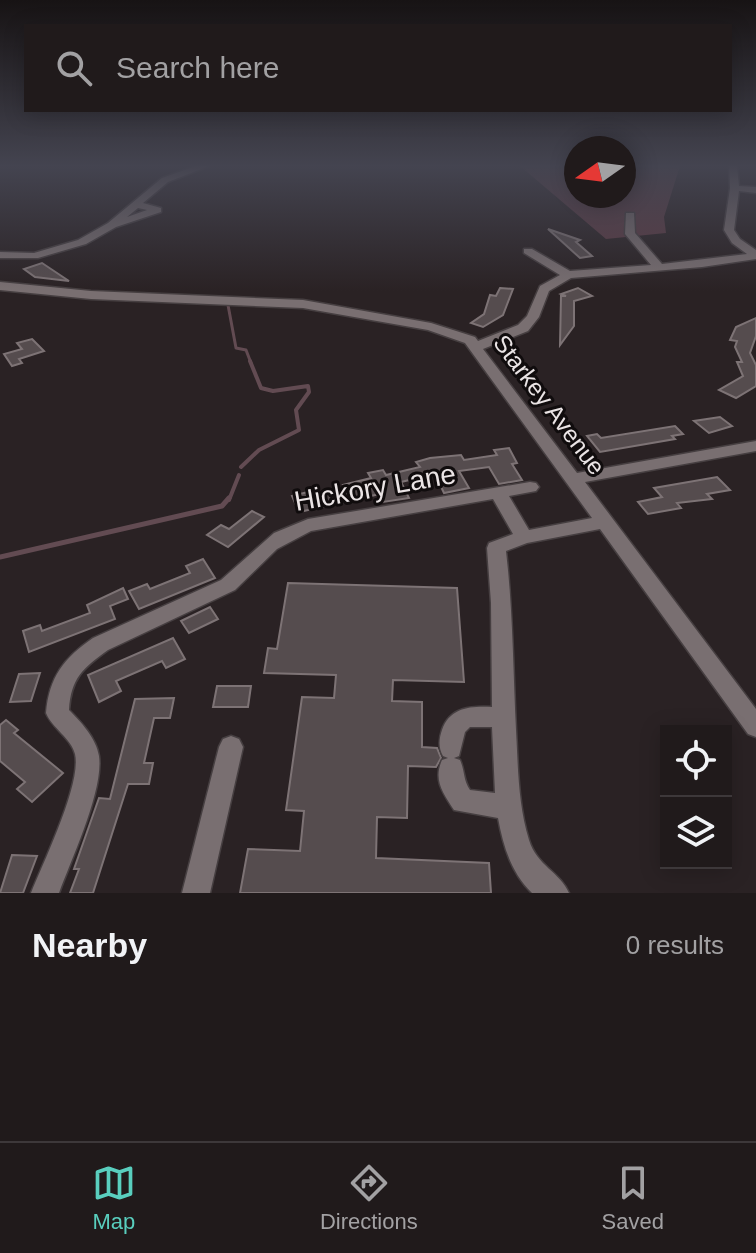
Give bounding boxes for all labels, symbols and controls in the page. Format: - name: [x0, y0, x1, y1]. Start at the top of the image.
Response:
- search box: [24, 24, 732, 112]
- icon: search: [52, 46, 96, 90]
- text: Search here: [116, 51, 279, 84]
- north arrow: [564, 136, 636, 208]
- street label: Starkey Avenue: [488, 330, 611, 480]
- street label: Hickory Lane: [292, 458, 458, 517]
- map controls: [660, 725, 732, 869]
- button: locate: [660, 725, 732, 797]
- button: layers: [660, 797, 732, 869]
- text: Nearby: [32, 926, 147, 964]
- text: 0 results: [626, 930, 724, 960]
- tab: Map: [92, 1161, 136, 1235]
- tab: Directions: [320, 1161, 418, 1235]
- tab: Saved: [602, 1161, 664, 1235]

